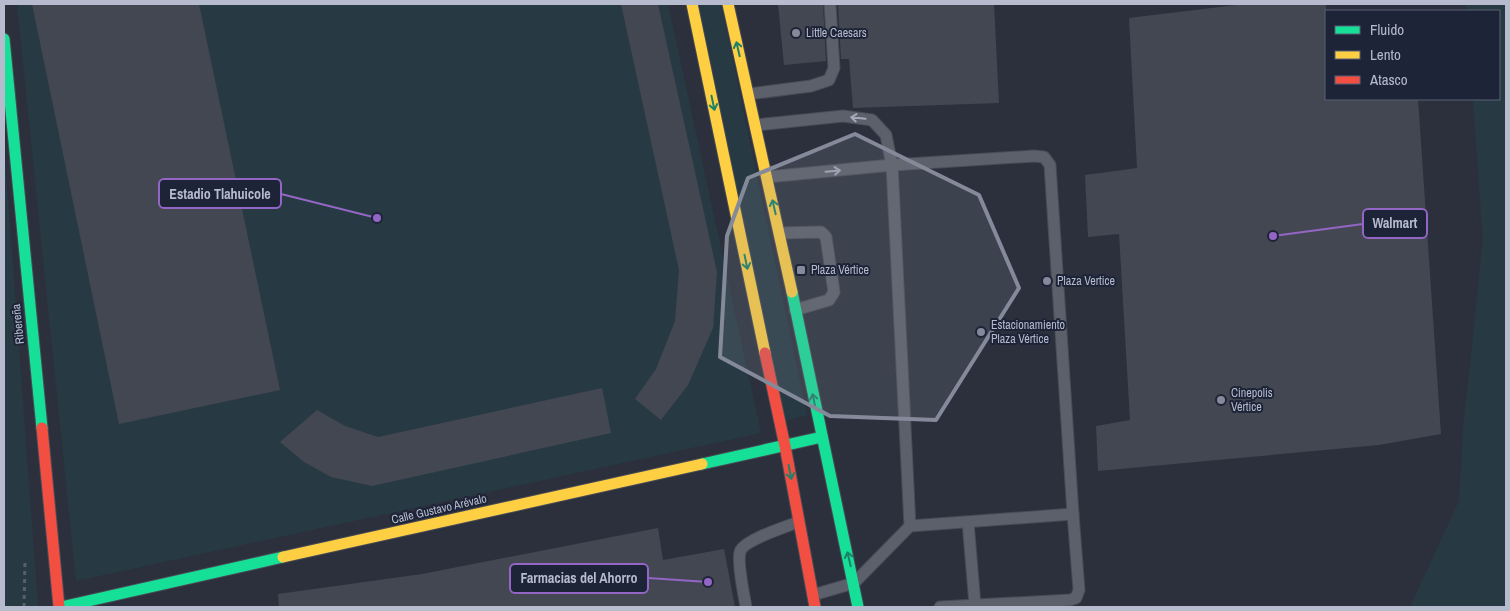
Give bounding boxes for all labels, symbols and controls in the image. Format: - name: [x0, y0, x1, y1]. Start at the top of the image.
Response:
- legend: [1325, 10, 1500, 100]
- text: Fluido: [1370, 19, 1404, 40]
- place label: Little Caesars: [806, 25, 867, 41]
- marker: Little Caesars: [790, 27, 802, 39]
- one-way arrow: [733, 41, 742, 57]
- text: Lento: [1370, 44, 1401, 65]
- text: Atasco: [1369, 69, 1408, 90]
- one-way arrow: [708, 94, 718, 110]
- one-way arrow: [850, 113, 866, 123]
- one-way arrow: [825, 166, 841, 176]
- callout: Estadio Tlahuicole: [159, 179, 281, 208]
- text: Estadio Tlahuicole: [169, 185, 271, 203]
- one-way arrow: [769, 200, 778, 216]
- callout: Walmart: [1363, 209, 1427, 238]
- text: Walmart: [1373, 214, 1418, 232]
- one-way arrow: [742, 253, 751, 269]
- place label: Plaza Vértice: [811, 262, 869, 278]
- marker: Plaza Vértice: [795, 264, 807, 276]
- place label: Plaza Vertice: [1057, 273, 1115, 289]
- marker: Plaza Vertice: [1041, 275, 1053, 287]
- street label: Ribereña: [8, 303, 28, 345]
- place label: Estacionamiento Plaza Vértice: [991, 317, 1065, 347]
- marker: Estacionamiento Plaza Vértice: [975, 326, 987, 338]
- place label: Cinepolis Vértice: [1231, 385, 1273, 415]
- one-way arrow: [809, 393, 818, 409]
- marker: Cinepolis Vértice: [1215, 394, 1227, 406]
- one-way arrow: [786, 464, 795, 480]
- street label: Calle Gustavo Arévalo: [390, 490, 488, 528]
- one-way arrow: [844, 552, 853, 568]
- callout: Farmacias del Ahorro: [510, 564, 648, 593]
- text: Farmacias del Ahorro: [520, 569, 638, 587]

